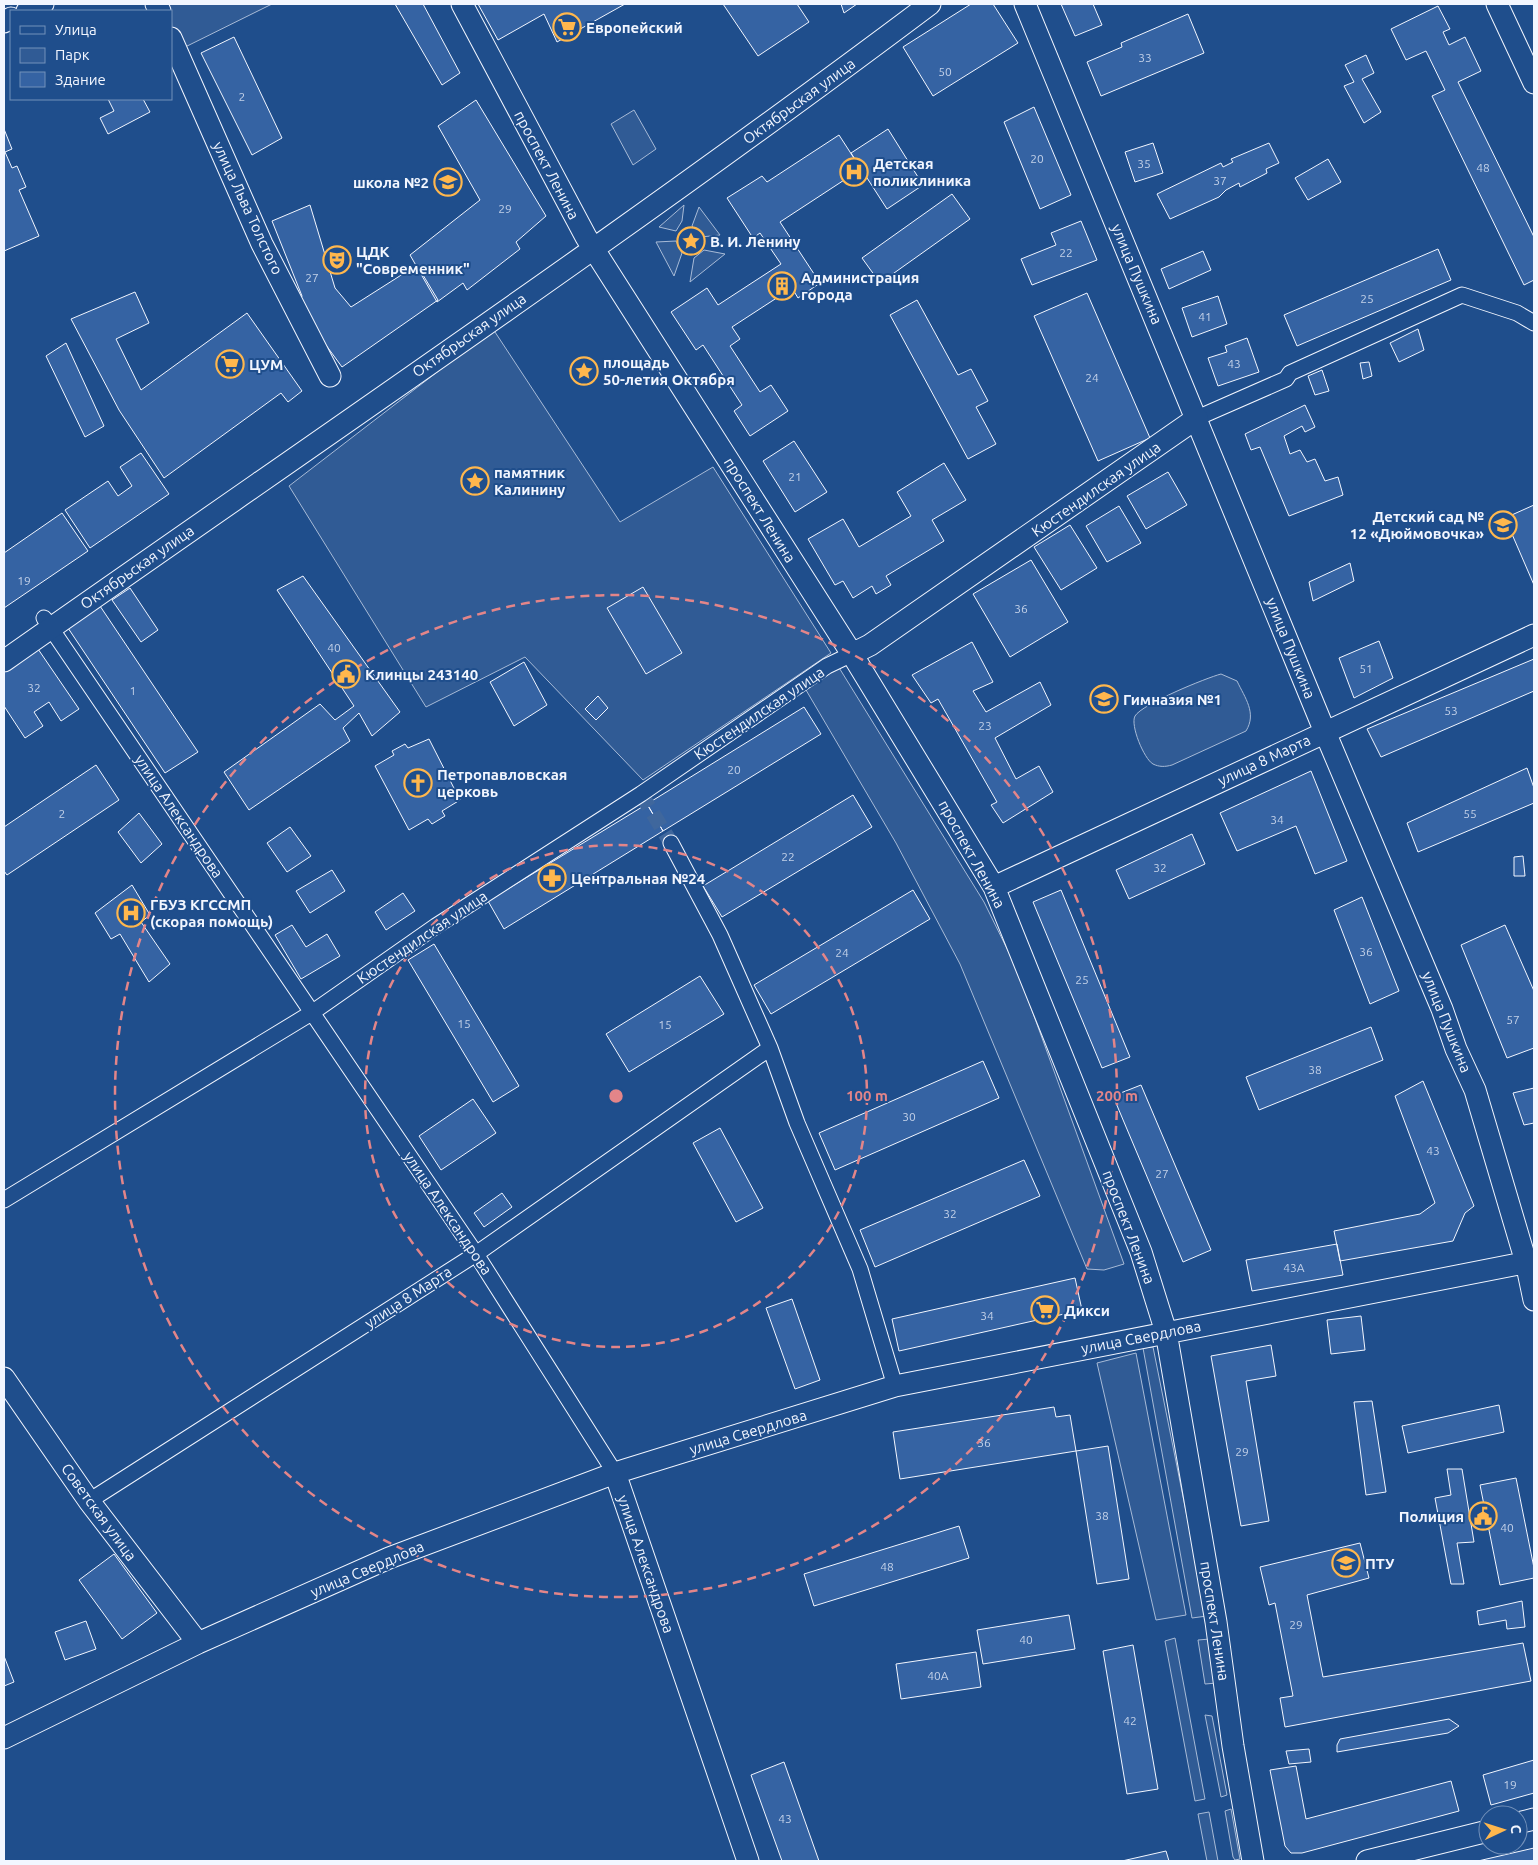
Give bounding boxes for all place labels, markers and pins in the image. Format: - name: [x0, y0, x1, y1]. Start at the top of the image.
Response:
- supermarket icon: Европейский: [552, 12, 582, 42]
- place label: Европейский: [586, 19, 683, 36]
- place label: Детская поликлиника: [873, 155, 971, 189]
- hospital icon: Детская поликлиника: [839, 157, 869, 187]
- school or university icon: школа №2: [433, 167, 463, 197]
- place label: школа №2: [353, 174, 429, 191]
- place icon: В. И. Ленину: [676, 226, 706, 256]
- place label: В. И. Ленину: [710, 233, 801, 250]
- place label: ЦДК "Современник": [356, 243, 470, 277]
- theatre icon: ЦДК "Современник": [322, 245, 352, 275]
- place label: Администрация города: [801, 269, 919, 303]
- building icon: Администрация города: [767, 271, 797, 301]
- supermarket icon: ЦУМ: [215, 349, 245, 379]
- place label: площадь 50-летия Октября: [603, 354, 735, 388]
- place label: ЦУМ: [249, 356, 283, 373]
- place icon: площадь 50-летия Октября: [569, 356, 599, 386]
- place label: памятник Калинину: [494, 464, 565, 498]
- place icon: памятник Калинину: [460, 466, 490, 496]
- place label: Детский сад № 12 «Дюймовочка»: [1350, 508, 1485, 542]
- school or university icon: Детский сад № 12 «Дюймовочка»: [1488, 510, 1518, 540]
- public building icon: Клинцы 243140: [331, 659, 361, 689]
- place label: Клинцы 243140: [365, 666, 478, 683]
- school or university icon: Гимназия №1: [1089, 684, 1119, 714]
- place label: Гимназия №1: [1123, 691, 1222, 708]
- place label: Петропавловская церковь: [437, 766, 567, 800]
- church icon: Петропавловская церковь: [403, 768, 433, 798]
- pharmacy icon: Центральная №24: [537, 863, 567, 893]
- place label: Центральная №24: [571, 870, 705, 887]
- place label: ГБУЗ КГССМП (скорая помощь): [150, 896, 273, 930]
- hospital icon: ГБУЗ КГССМП (скорая помощь): [116, 898, 146, 928]
- centre of rings: [607, 1087, 625, 1105]
- supermarket icon: Дикси: [1030, 1295, 1060, 1325]
- place label: Дикси: [1064, 1302, 1110, 1319]
- public building icon: Полиция: [1468, 1501, 1498, 1531]
- place label: Полиция: [1399, 1508, 1464, 1525]
- school or university icon: ПТУ: [1331, 1548, 1361, 1578]
- place label: ПТУ: [1365, 1555, 1395, 1572]

